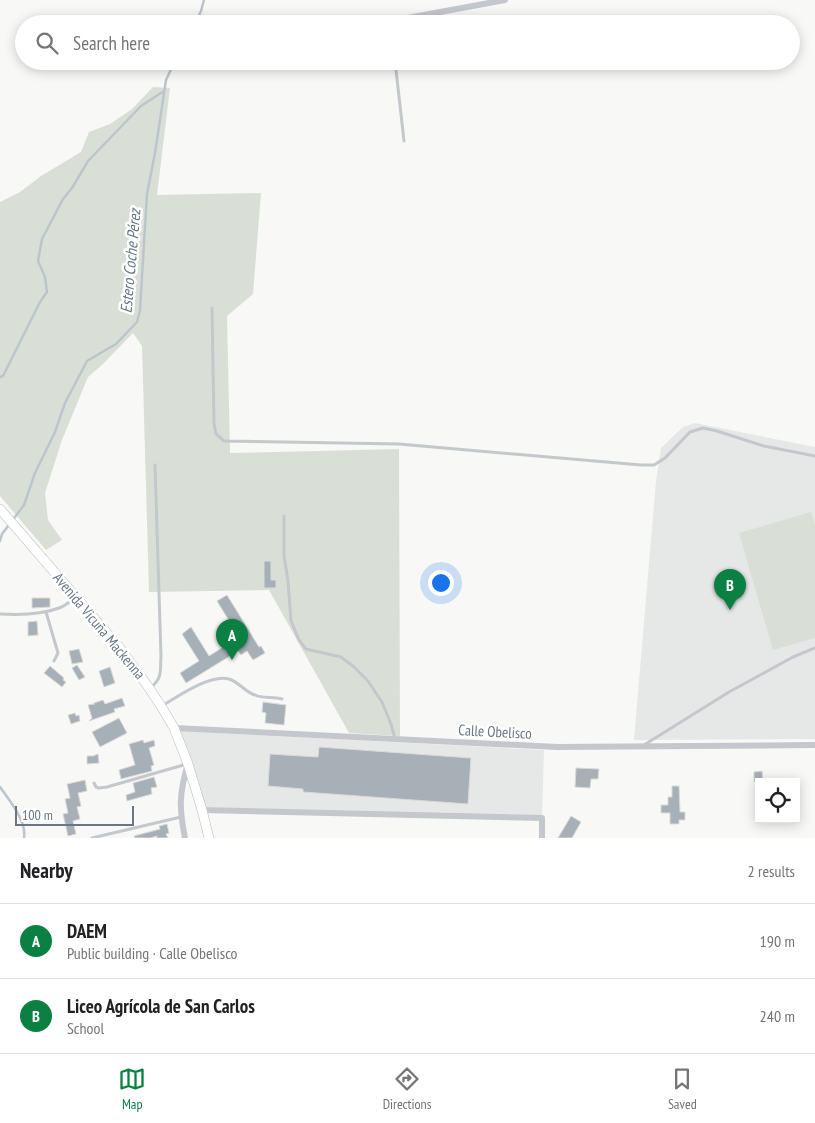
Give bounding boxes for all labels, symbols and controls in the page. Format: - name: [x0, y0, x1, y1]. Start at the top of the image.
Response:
- search box: [15, 15, 800, 70]
- icon: search: [33, 29, 61, 57]
- text: Search here: [73, 31, 150, 55]
- water label: Estero Coche Pérez: [115, 206, 145, 314]
- street label: Avenida Vicuña Mackenna: [49, 568, 150, 683]
- pin: B: [714, 569, 746, 610]
- your location: [428, 570, 454, 596]
- pin: A: [216, 619, 248, 660]
- street label: Calle Obelisco: [458, 720, 532, 743]
- map controls: [755, 778, 800, 823]
- button: locate: [755, 778, 800, 823]
- scale bar: [15, 803, 134, 826]
- text: 100 m: [22, 806, 53, 824]
- text: Nearby: [20, 857, 73, 884]
- text: 2 results: [748, 861, 795, 881]
- text: DAEM: [67, 919, 107, 943]
- text: A: [32, 931, 40, 951]
- text: 190 m: [760, 931, 795, 951]
- text: Public building · Calle Obelisco: [67, 943, 238, 963]
- text: Liceo Agrícola de San Carlos: [67, 994, 255, 1018]
- text: B: [32, 1006, 40, 1026]
- text: 240 m: [760, 1006, 795, 1026]
- text: School: [67, 1018, 104, 1038]
- tab: Map: [118, 1065, 146, 1113]
- tab: Directions: [383, 1065, 431, 1113]
- tab: Saved: [668, 1065, 697, 1113]

